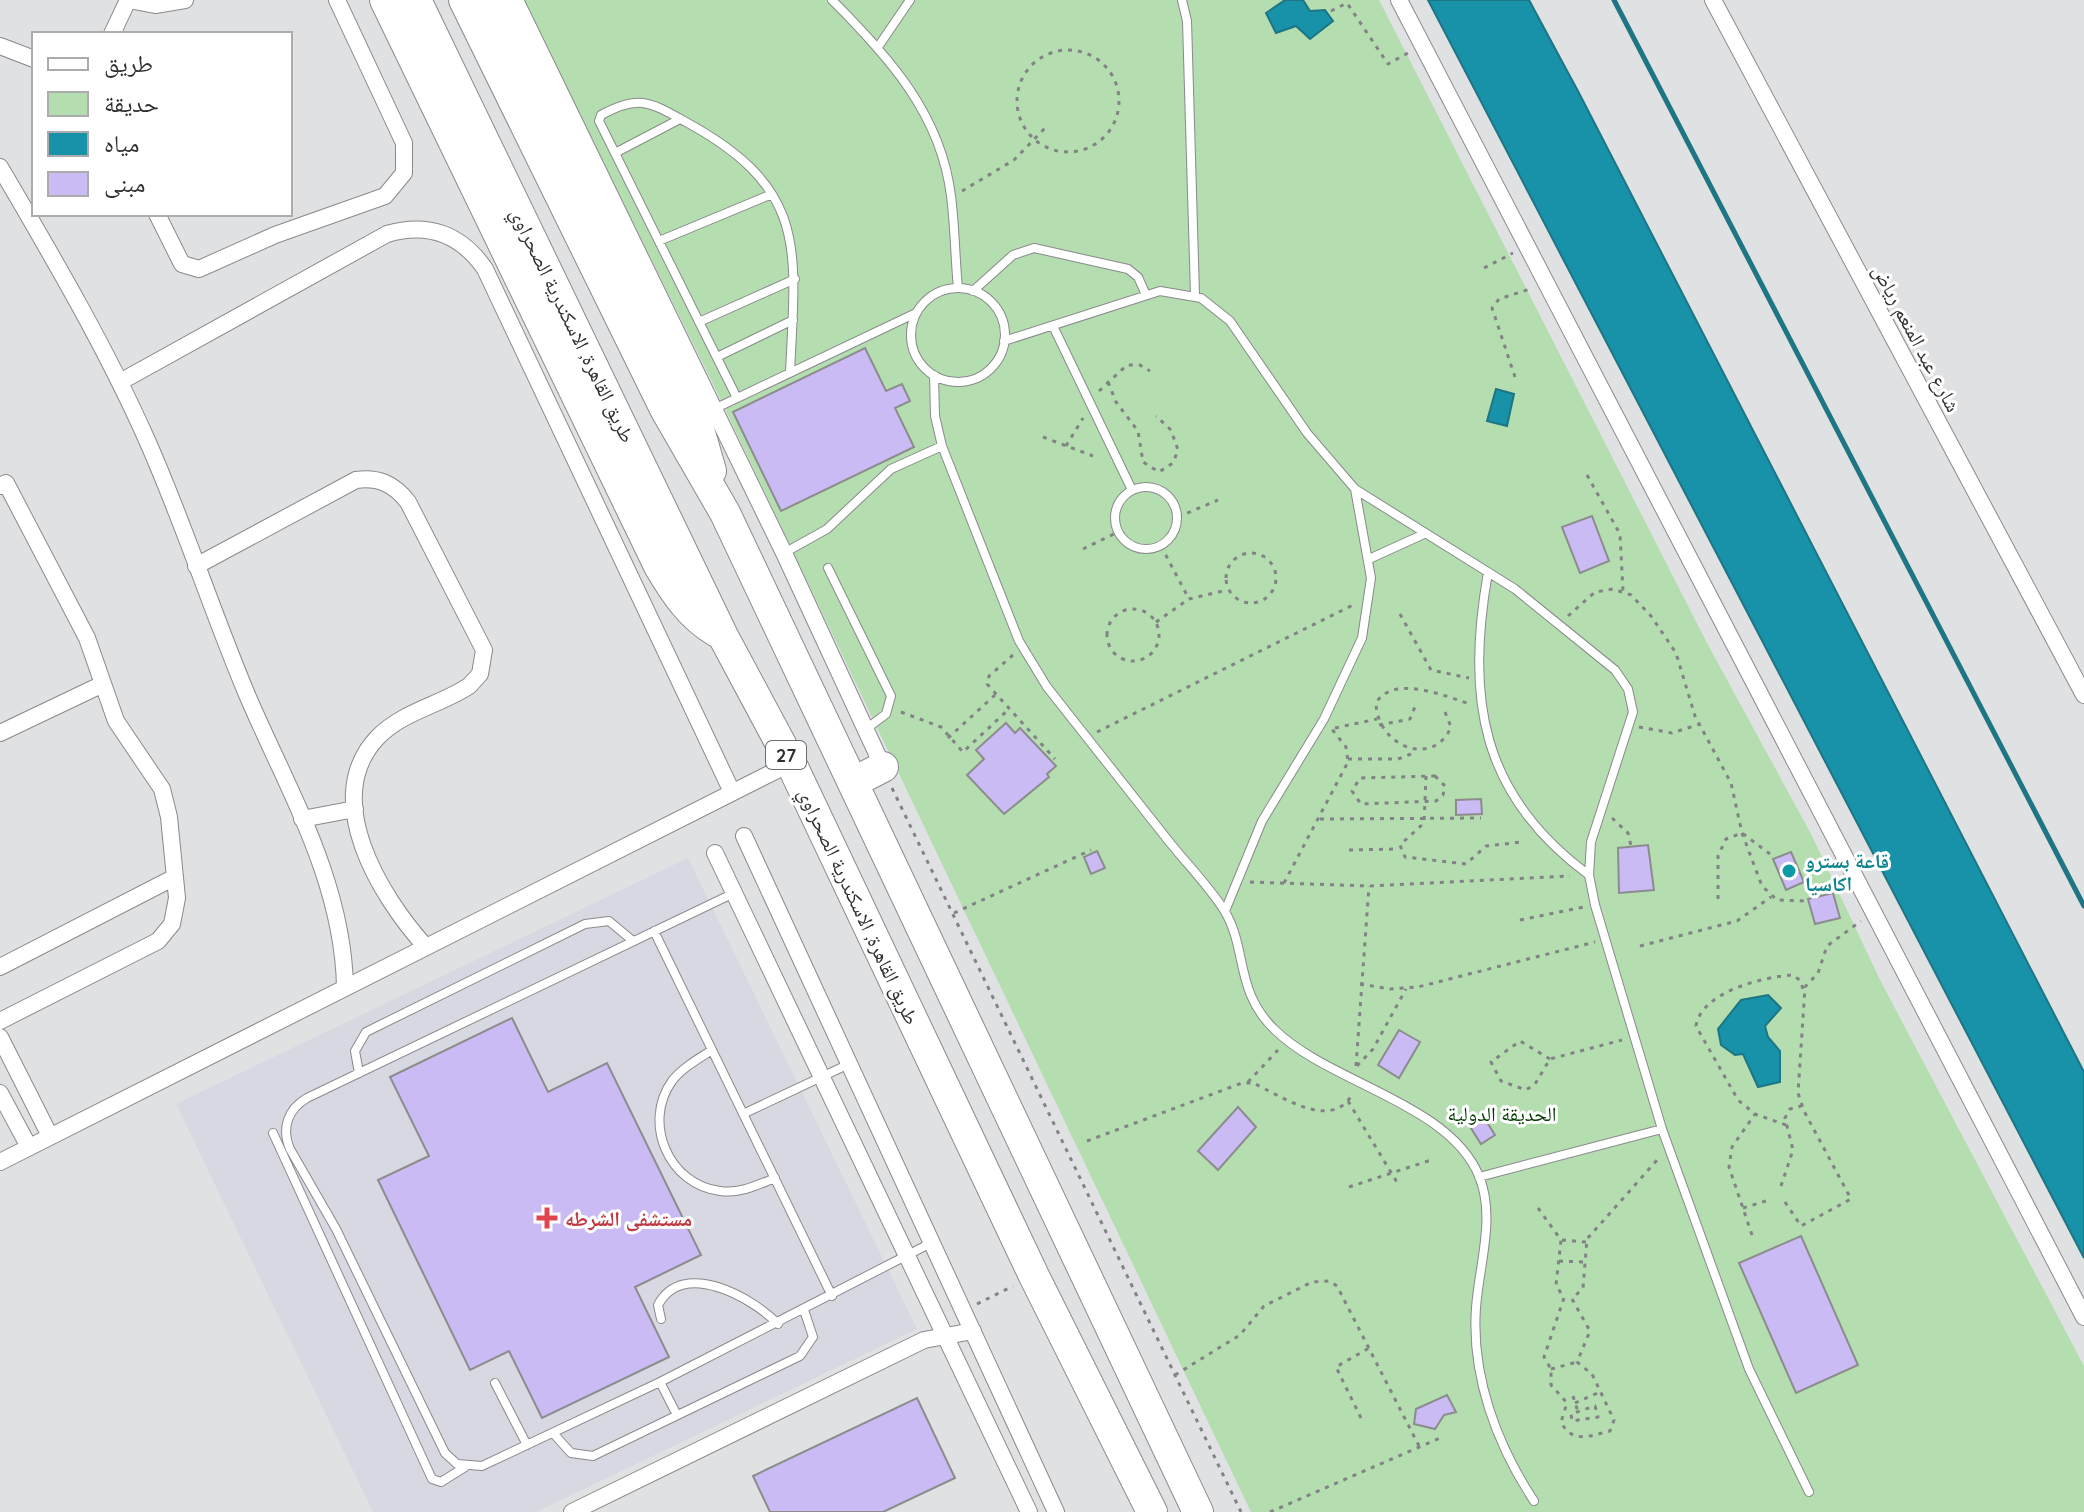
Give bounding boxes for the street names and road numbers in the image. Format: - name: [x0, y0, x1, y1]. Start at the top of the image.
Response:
- street label: طريق القاهرة, الاسكندرية الصحراوي: [501, 203, 641, 448]
- street label: شارع عبد المنعم رياض: [1866, 260, 1966, 417]
- road number: 27: [766, 741, 806, 769]
- street label: طريق القاهرة, الاسكندرية الصحراوي: [789, 784, 925, 1030]

